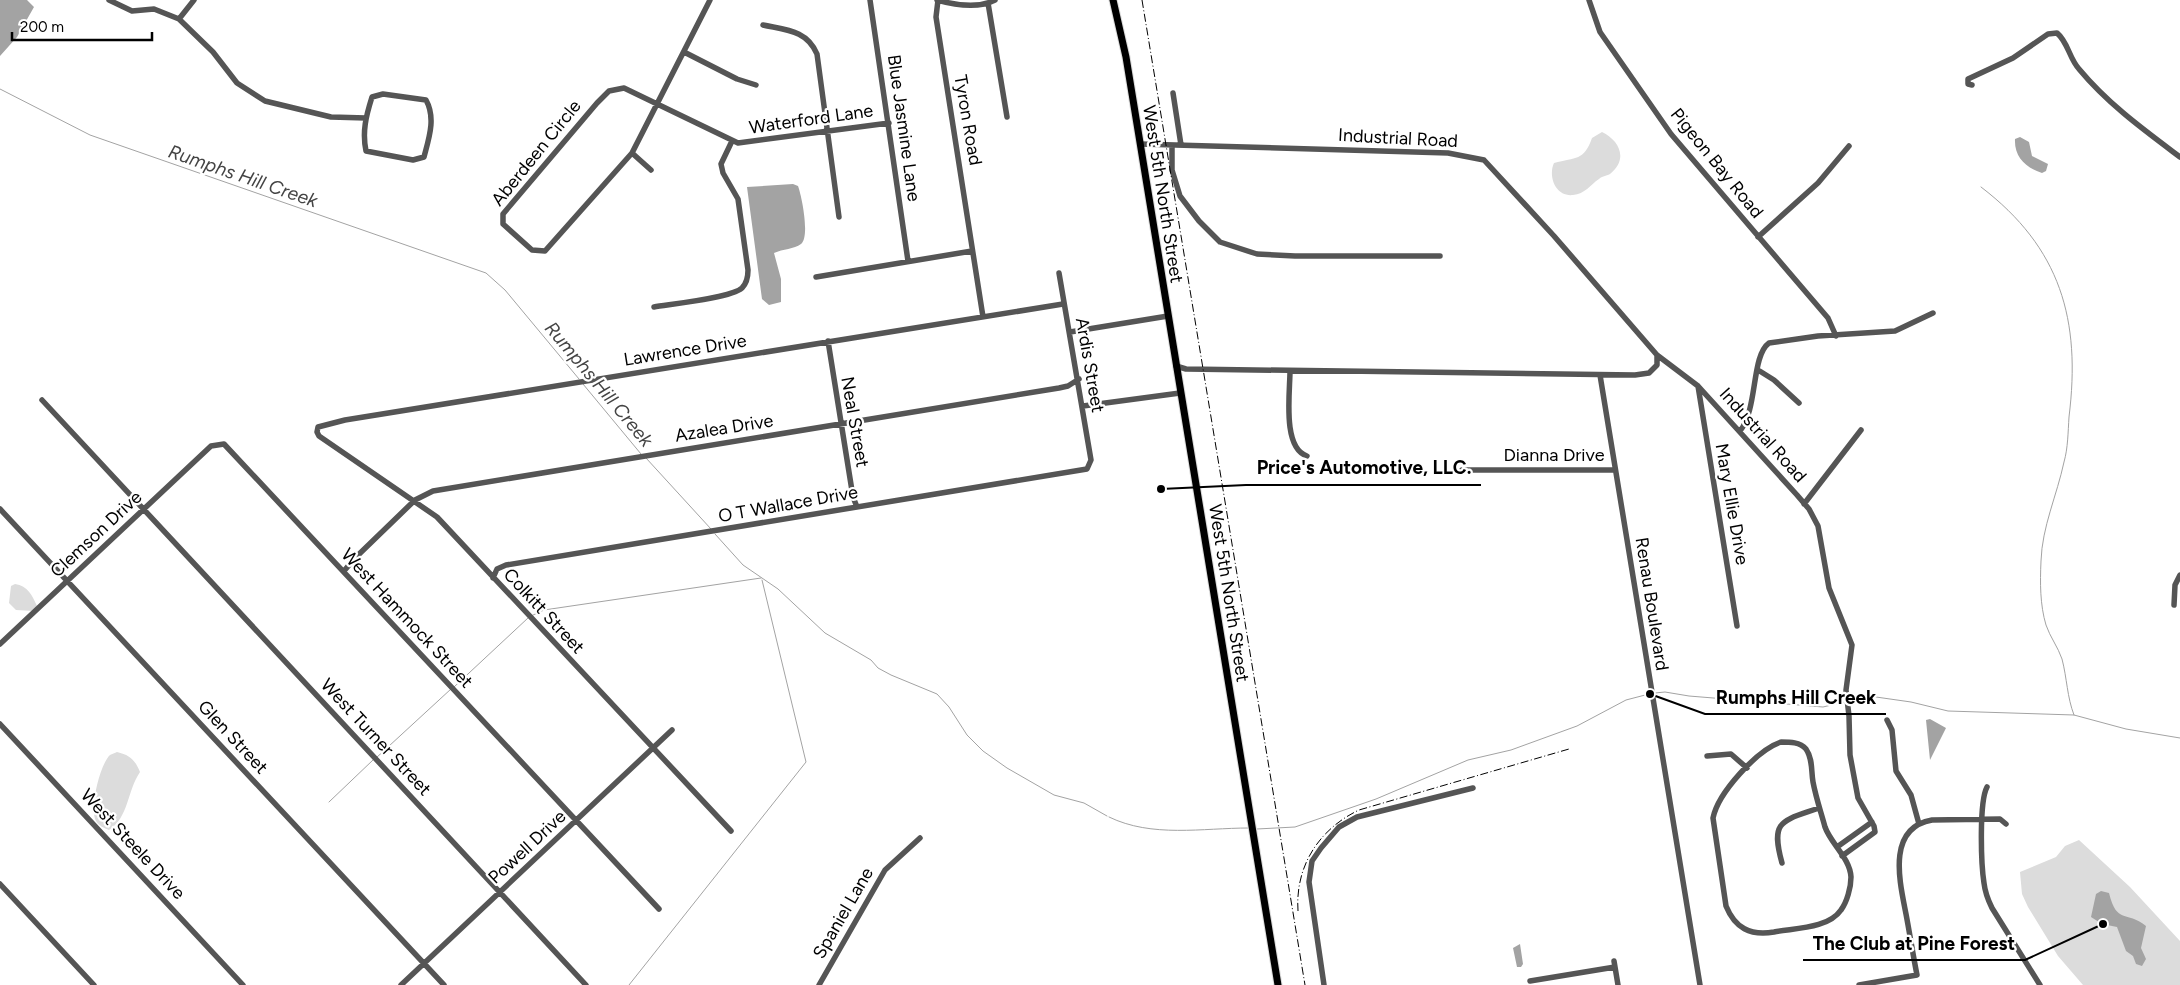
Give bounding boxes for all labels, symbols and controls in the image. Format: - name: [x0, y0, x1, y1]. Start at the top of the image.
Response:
- scale bar: [12, 10, 152, 42]
- text: 200 m: [20, 18, 64, 36]
- street label: Blue Jasmine Lane: [883, 53, 925, 203]
- street label: Tyron Road: [949, 73, 987, 167]
- street label: Aberdeen Circle: [487, 95, 586, 210]
- street label: Waterford Lane: [748, 99, 875, 139]
- street label: West 5th North Street: [1138, 103, 1188, 285]
- street label: Pigeon Bay Road: [1666, 103, 1768, 223]
- street label: Industrial Road: [1338, 124, 1458, 152]
- water label: Rumphs Hill Creek: [165, 140, 321, 213]
- street label: Ardis Street: [1071, 316, 1109, 414]
- water label: Rumphs Hill Creek: [540, 317, 658, 452]
- street label: Lawrence Drive: [622, 329, 748, 371]
- street label: Neal Street: [836, 375, 874, 469]
- street label: Industrial Road: [1715, 383, 1811, 487]
- street label: Azalea Drive: [673, 409, 775, 447]
- street label: Mary Ellie Drive: [1710, 441, 1754, 567]
- street label: Dianna Drive: [1503, 444, 1605, 466]
- callout: Price's Automotive, LLC.: [1246, 451, 1481, 485]
- text: Price's Automotive, LLC.: [1257, 456, 1471, 479]
- street label: O T Wallace Drive: [717, 481, 860, 527]
- street label: Clemson Drive: [46, 486, 146, 582]
- street label: West 5th North Street: [1204, 502, 1254, 684]
- street label: Renau Boulevard: [1631, 536, 1673, 672]
- street label: West Hammock Street: [337, 544, 478, 693]
- street label: Colkitt Street: [499, 564, 589, 658]
- street label: West Turner Street: [316, 674, 436, 800]
- callout: Rumphs Hill Creek: [1705, 680, 1886, 714]
- text: Rumphs Hill Creek: [1716, 686, 1877, 709]
- street label: Glen Street: [193, 696, 273, 778]
- street label: West Steele Drive: [76, 784, 190, 904]
- street label: Powell Drive: [484, 805, 571, 889]
- street label: Spaniel Lane: [808, 863, 878, 963]
- callout: The Club at Pine Forest: [1803, 926, 2025, 960]
- text: The Club at Pine Forest: [1813, 932, 2015, 955]

